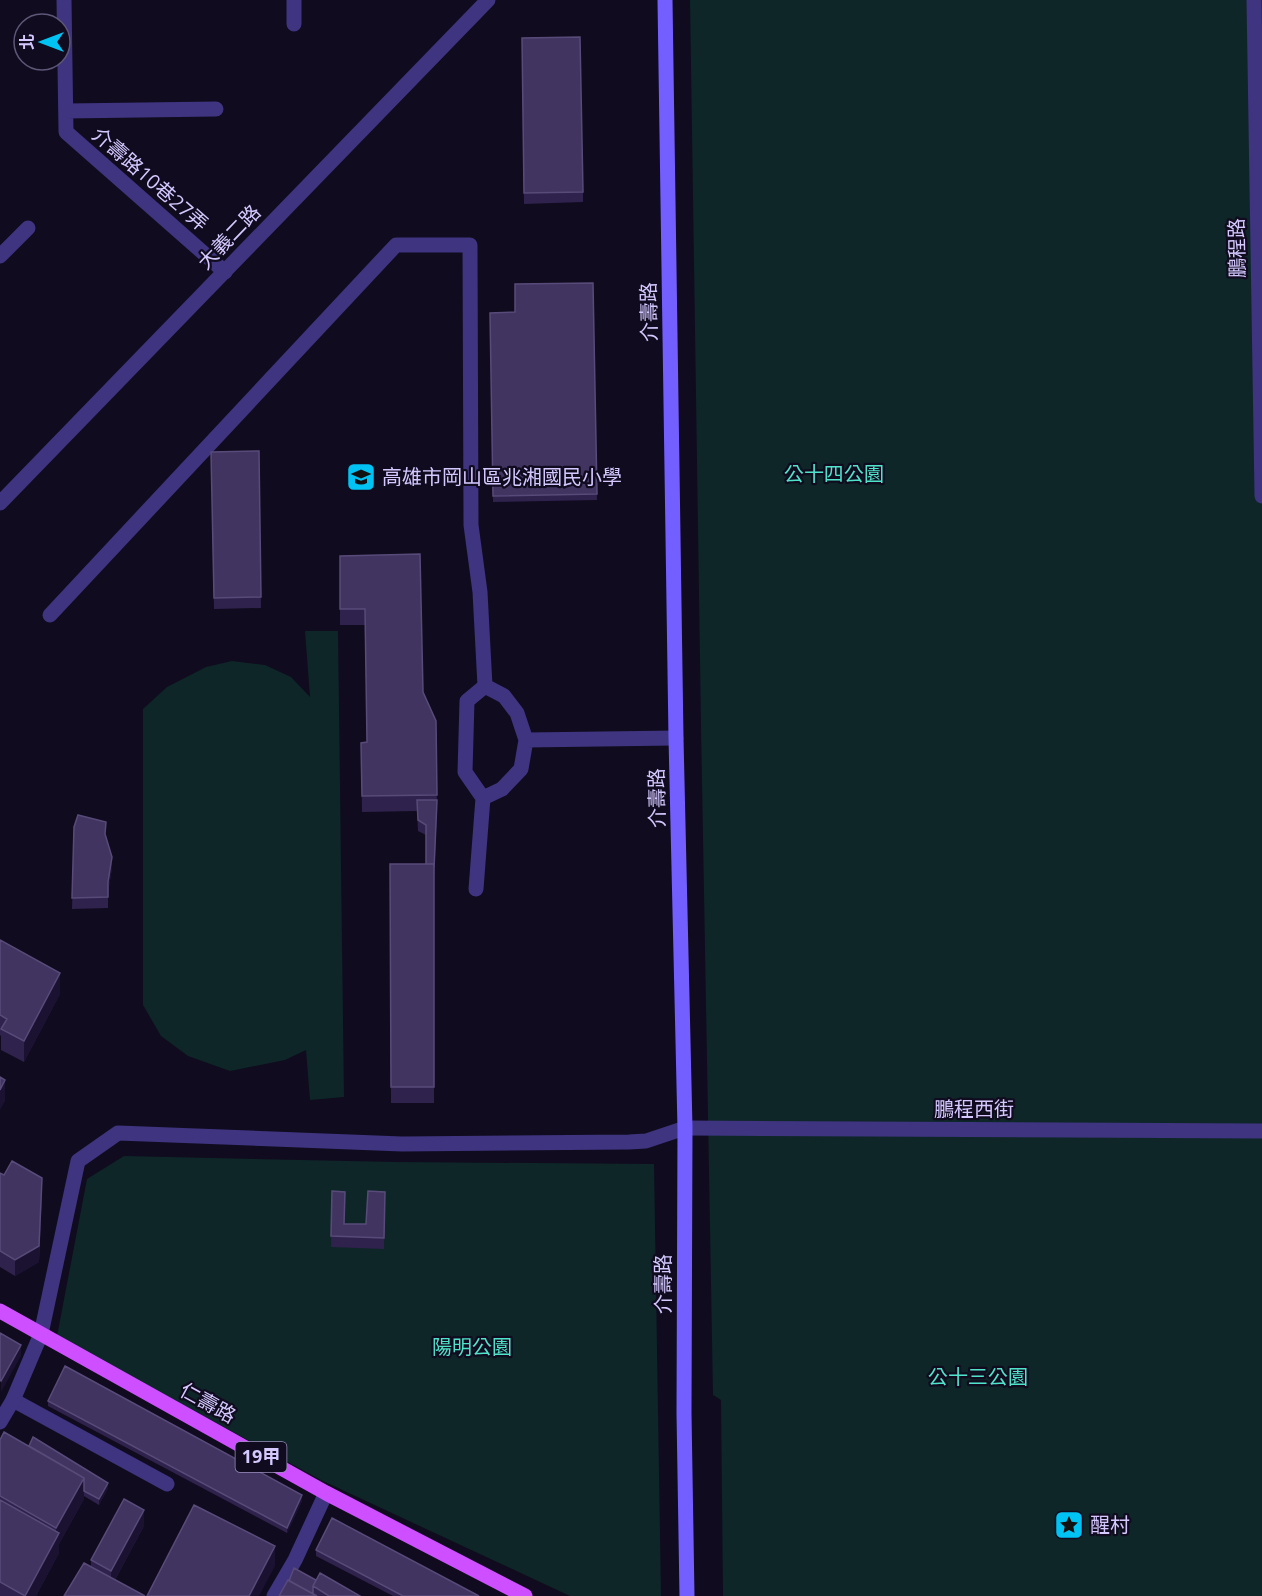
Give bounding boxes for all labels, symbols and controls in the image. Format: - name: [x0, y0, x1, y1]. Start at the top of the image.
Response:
- north arrow: [12, 12, 72, 72]
- text: 北: [16, 34, 38, 50]
- street label: 介壽路10巷27弄: [86, 121, 214, 237]
- street label: 大義二路: [191, 199, 266, 275]
- street label: 鵬程路: [1222, 218, 1251, 278]
- street label: 介壽路: [634, 282, 663, 342]
- park label: 公十四公園: [784, 460, 884, 487]
- school or university icon: 高雄市岡山區兆湘國民小學: [345, 461, 377, 493]
- place label: 高雄市岡山區兆湘國民小學: [382, 463, 622, 490]
- street label: 介壽路: [642, 768, 671, 828]
- street label: 鵬程西街: [934, 1095, 1014, 1122]
- street label: 介壽路: [649, 1254, 676, 1314]
- park label: 陽明公園: [432, 1333, 512, 1360]
- park label: 公十三公園: [928, 1363, 1028, 1390]
- street label: 仁壽路: [175, 1376, 241, 1429]
- road number: 19甲: [236, 1442, 286, 1472]
- place icon: 醒村: [1053, 1509, 1085, 1541]
- place label: 醒村: [1090, 1511, 1130, 1538]

